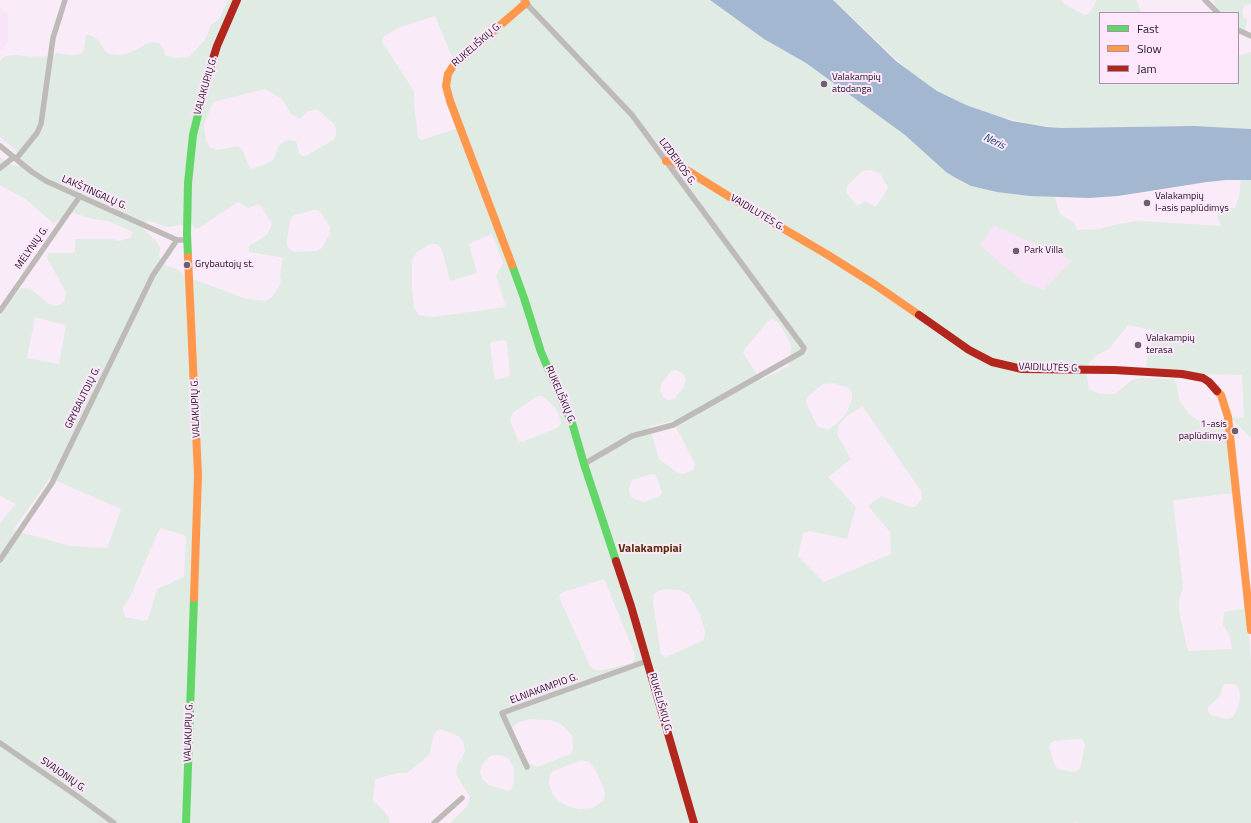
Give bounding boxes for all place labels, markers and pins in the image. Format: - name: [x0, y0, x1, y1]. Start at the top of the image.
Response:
- place label: Valakampių atodanga: [832, 72, 881, 96]
- marker: Valakampių atodanga: [819, 79, 829, 89]
- place label: Valakampių I-asis paplūdimys: [1155, 191, 1229, 214]
- marker: Valakampių I-asis paplūdimys: [1142, 198, 1152, 208]
- place label: Park Villa: [1024, 245, 1063, 257]
- marker: Park Villa: [1011, 246, 1021, 256]
- place label: Grybautojų st.: [195, 259, 254, 271]
- marker: Grybautojų st.: [182, 260, 192, 270]
- place label: Valakampių terasa: [1146, 333, 1195, 356]
- marker: Valakampių terasa: [1133, 340, 1143, 350]
- place label: 1-asis paplūdimys: [1179, 419, 1227, 442]
- marker: 1-asis paplūdimys: [1230, 426, 1240, 436]

